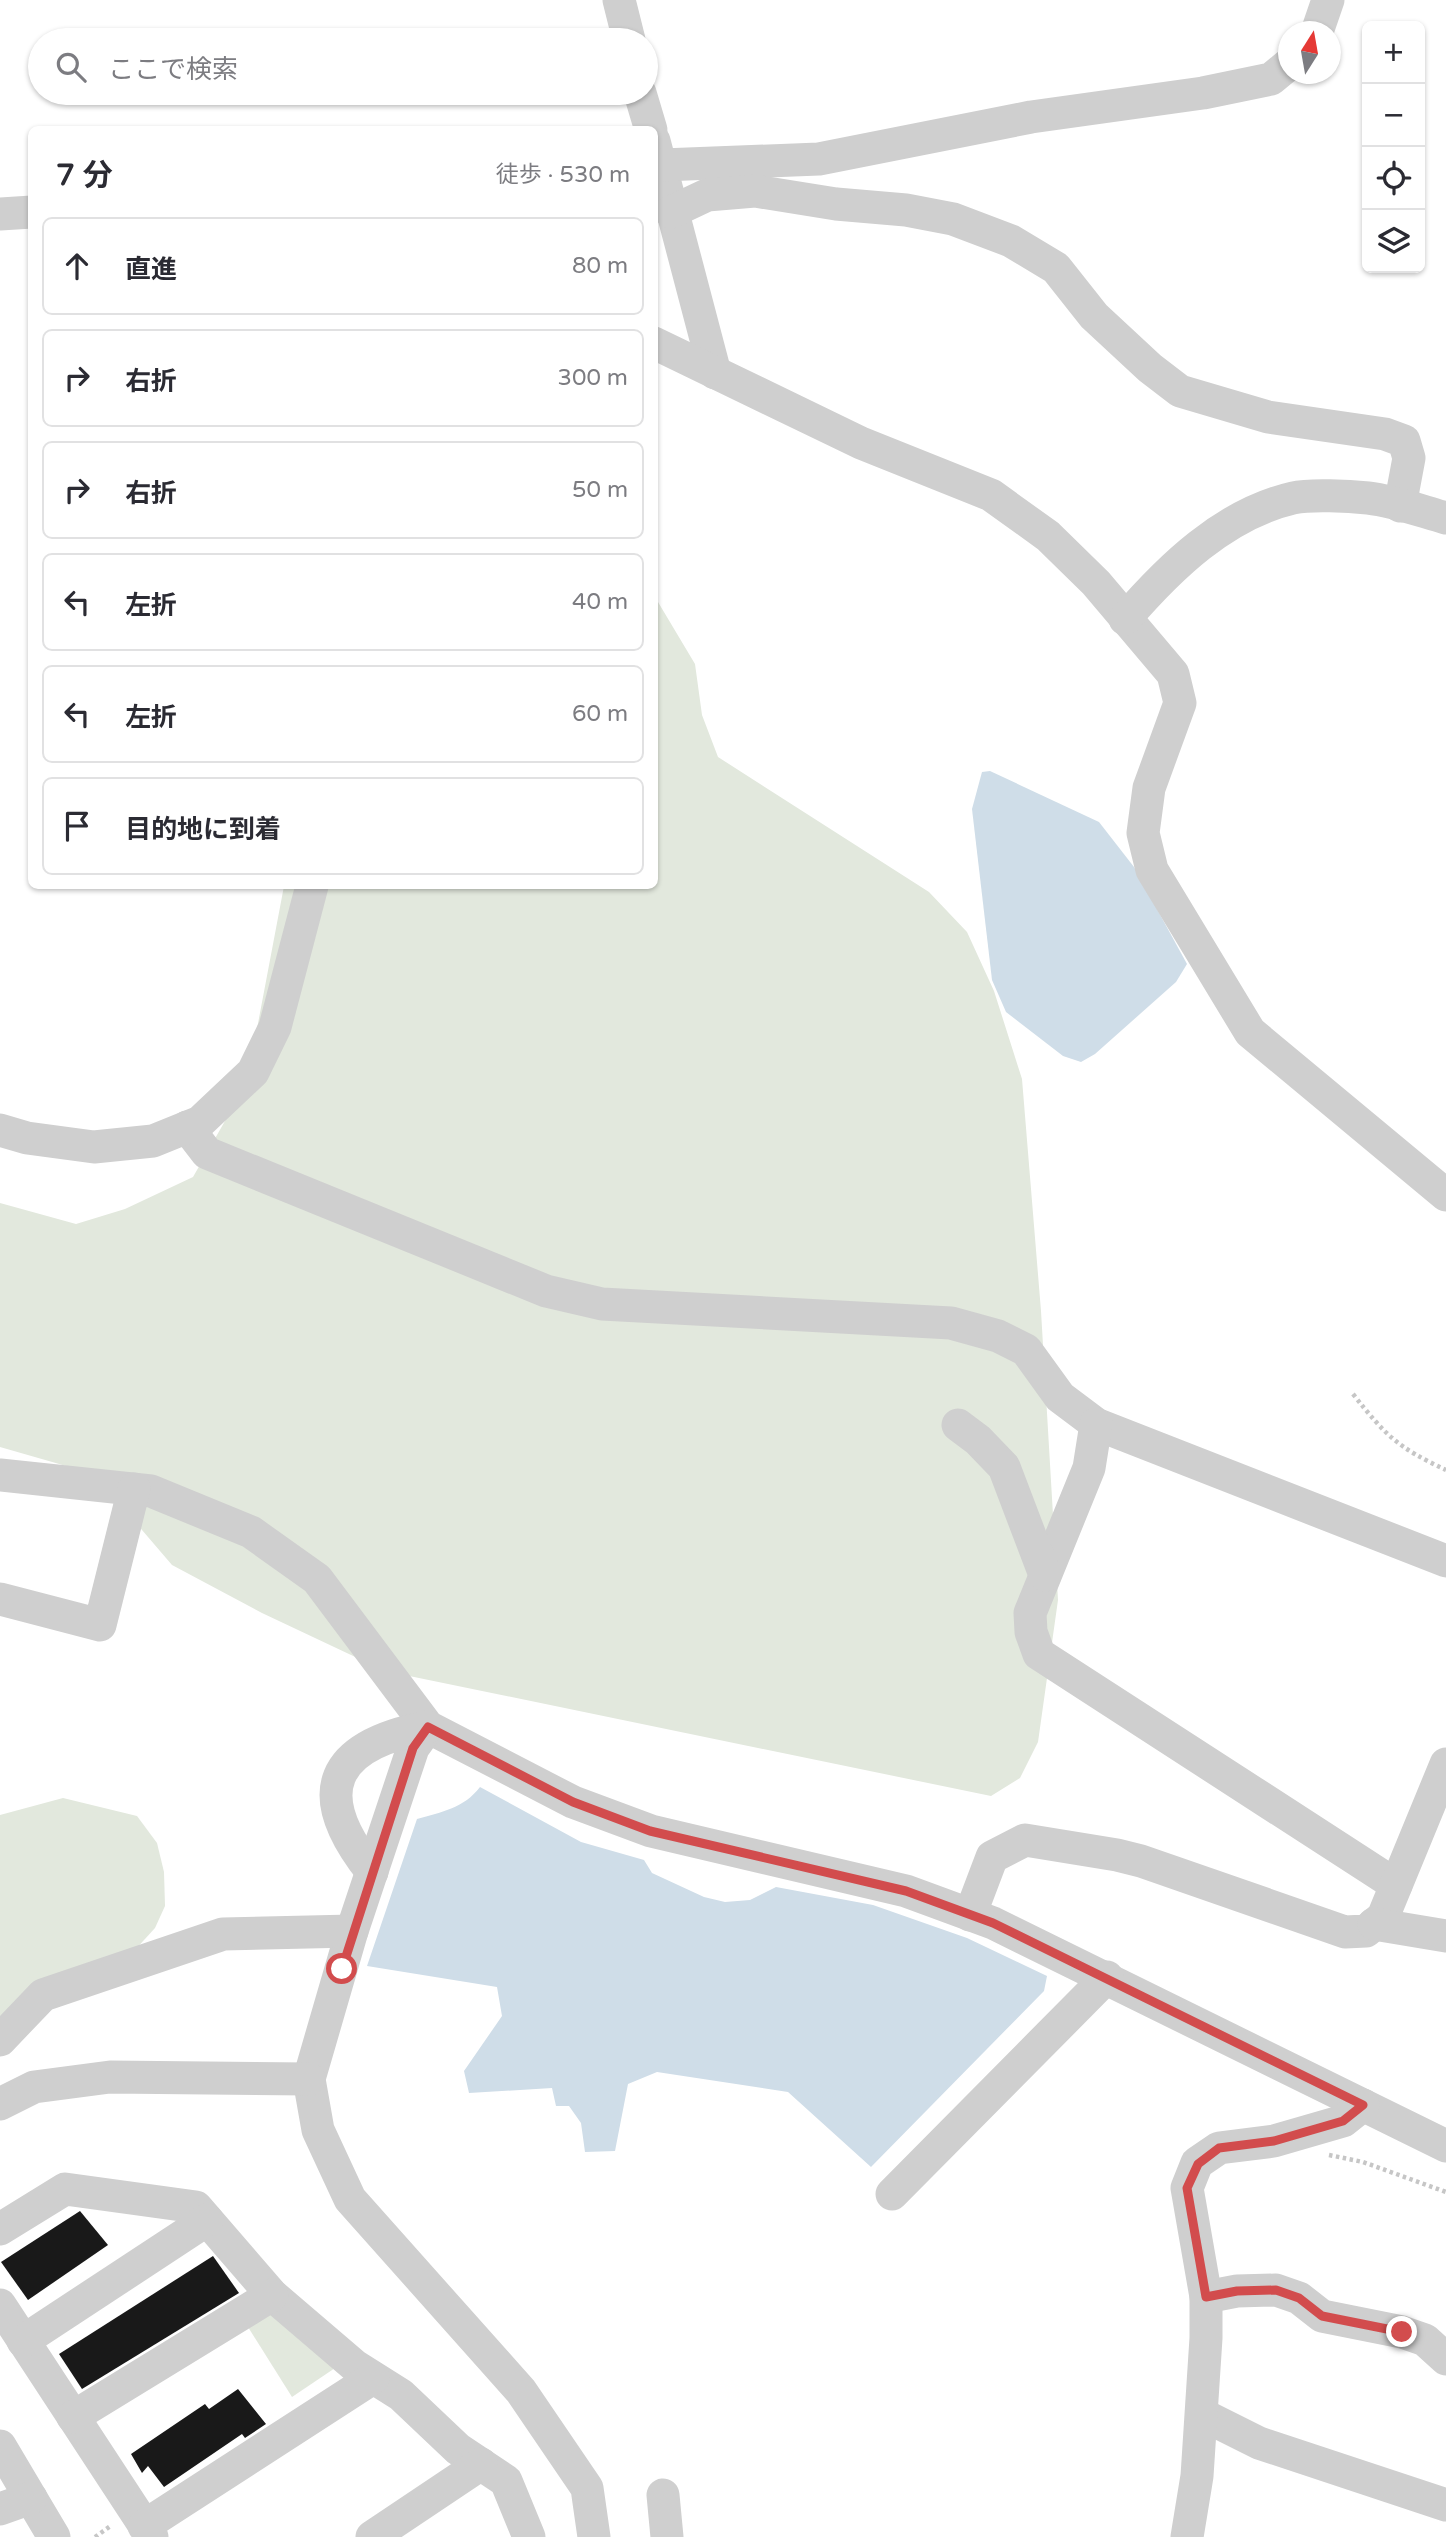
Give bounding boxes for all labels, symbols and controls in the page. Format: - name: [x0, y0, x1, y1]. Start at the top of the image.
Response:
- north arrow: [1278, 21, 1341, 84]
- map controls: [1362, 21, 1425, 273]
- button: +: [1362, 21, 1425, 84]
- search box: [28, 28, 658, 105]
- icon: search: [52, 48, 90, 86]
- text: ここで検索: [108, 54, 238, 85]
- button: −: [1362, 84, 1425, 147]
- button: locate: [1362, 147, 1425, 210]
- text: 7 分: [56, 157, 113, 194]
- text: 徒歩 · 530 m: [496, 161, 630, 189]
- button: layers: [1362, 210, 1425, 273]
- icon: ahead: [58, 247, 96, 285]
- text: 80 m: [572, 252, 628, 280]
- text: 直進: [125, 254, 177, 285]
- icon: right: [58, 359, 96, 397]
- text: 300 m: [558, 364, 628, 392]
- text: 右折: [125, 366, 177, 397]
- icon: right: [58, 471, 96, 509]
- text: 50 m: [572, 476, 628, 504]
- text: 右折: [125, 478, 177, 509]
- icon: left: [58, 583, 96, 621]
- text: 40 m: [572, 588, 628, 616]
- text: 左折: [125, 590, 177, 621]
- icon: left: [58, 695, 96, 733]
- text: 60 m: [572, 700, 628, 728]
- text: 左折: [125, 702, 177, 733]
- icon: arrive: [58, 807, 96, 845]
- text: 目的地に到着: [125, 814, 281, 845]
- route start: [326, 1953, 357, 1984]
- route end: [1386, 2316, 1417, 2347]

